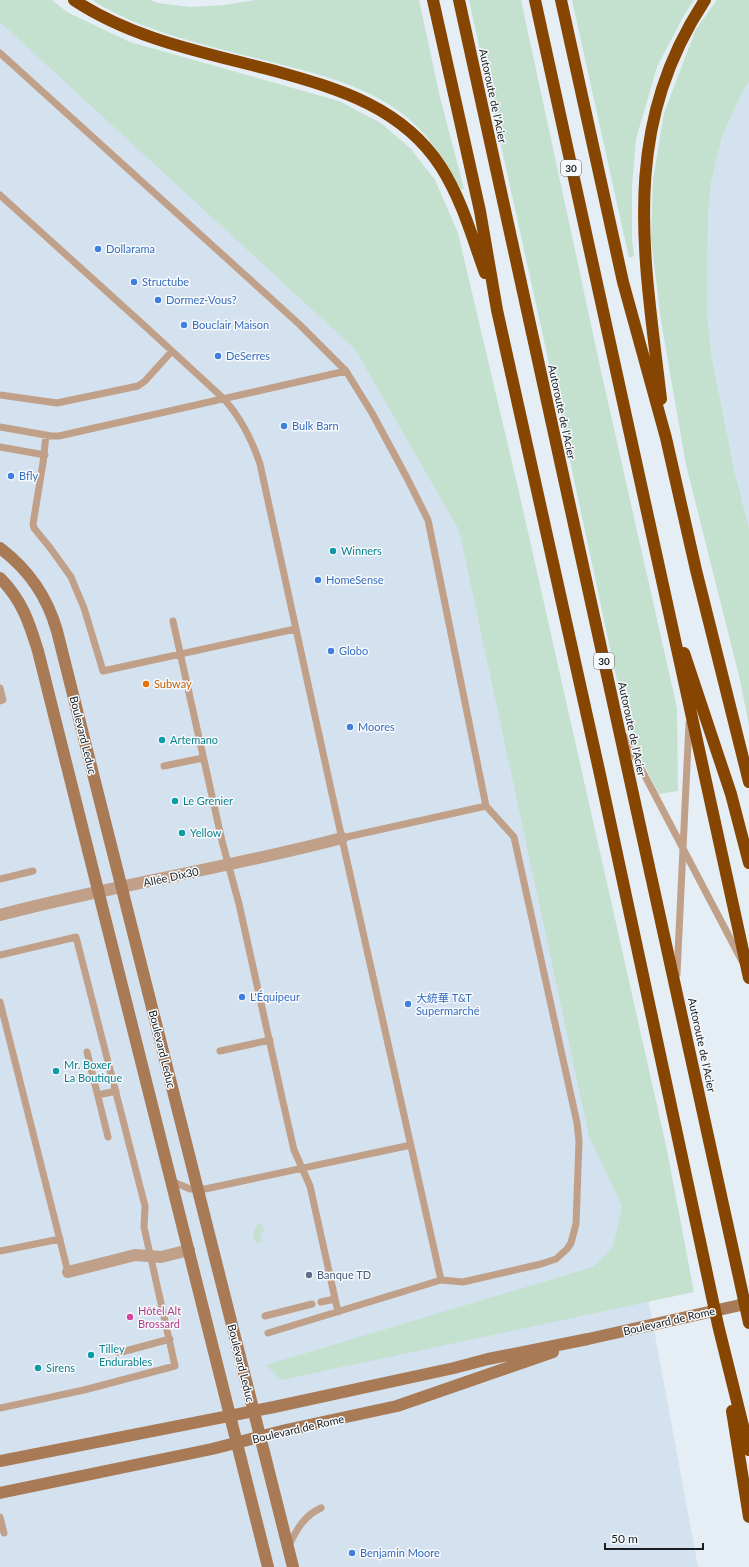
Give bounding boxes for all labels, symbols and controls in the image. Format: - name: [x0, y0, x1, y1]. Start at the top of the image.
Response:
- street label: Autoroute de l'Acier: [477, 47, 510, 144]
- road number: 30: [561, 160, 581, 176]
- place label: Dollarama: [106, 242, 155, 255]
- marker: Dollarama: [93, 244, 103, 254]
- place label: Structube: [142, 275, 189, 288]
- marker: Structube: [129, 277, 139, 287]
- place label: Dormez-Vous?: [166, 293, 237, 306]
- marker: Dormez-Vous?: [153, 295, 163, 305]
- place label: Bouclair Maison: [192, 318, 269, 331]
- marker: Bouclair Maison: [179, 320, 189, 330]
- place label: DeSerres: [226, 349, 270, 362]
- marker: DeSerres: [213, 351, 223, 361]
- street label: Autoroute de l'Acier: [546, 363, 579, 460]
- place label: Bulk Barn: [292, 419, 339, 432]
- marker: Bulk Barn: [279, 421, 289, 431]
- place label: Bfly: [19, 469, 38, 482]
- marker: Bfly: [6, 471, 16, 481]
- place label: Winners: [341, 544, 382, 557]
- marker: Winners: [328, 546, 338, 556]
- place label: HomeSense: [326, 573, 384, 586]
- marker: HomeSense: [313, 575, 323, 585]
- place label: Globo: [339, 644, 368, 657]
- marker: Globo: [326, 646, 336, 656]
- road number: 30: [594, 653, 614, 669]
- place label: Subway: [154, 677, 192, 690]
- marker: Subway: [141, 679, 151, 689]
- street label: Autoroute de l'Acier: [616, 680, 649, 777]
- street label: Boulevard Leduc: [67, 694, 99, 775]
- place label: Moores: [358, 720, 395, 733]
- marker: Moores: [345, 722, 355, 732]
- place label: Artemano: [170, 733, 218, 746]
- marker: Artemano: [157, 735, 167, 745]
- place label: Le Grenier: [183, 794, 233, 807]
- marker: Le Grenier: [170, 796, 180, 806]
- place label: Yellow: [190, 826, 222, 839]
- marker: Yellow: [177, 828, 187, 838]
- street label: Allée Dix30: [142, 864, 200, 889]
- place label: L'Équipeur: [250, 990, 300, 1003]
- place label: 大統華 T&T Supermarché: [416, 991, 480, 1017]
- marker: L'Équipeur: [237, 992, 247, 1002]
- street label: Autoroute de l'Acier: [686, 996, 719, 1093]
- marker: 大統華 T&T Supermarché: [403, 999, 413, 1009]
- street label: Boulevard Leduc: [146, 1008, 178, 1089]
- place label: Mr. Boxer La Boutique: [64, 1058, 122, 1084]
- marker: Mr. Boxer La Boutique: [51, 1066, 61, 1076]
- place label: Banque TD: [317, 1268, 371, 1281]
- marker: Banque TD: [304, 1270, 314, 1280]
- place label: Hôtel Alt Brossard: [138, 1304, 181, 1330]
- street label: Boulevard de Rome: [622, 1304, 716, 1337]
- marker: Hôtel Alt Brossard: [125, 1312, 135, 1322]
- street label: Boulevard Leduc: [225, 1322, 257, 1403]
- place label: Tilley Endurables: [99, 1342, 153, 1368]
- marker: Tilley Endurables: [86, 1350, 96, 1360]
- place label: Sirens: [46, 1361, 75, 1374]
- marker: Sirens: [33, 1363, 43, 1373]
- street label: Boulevard de Rome: [251, 1412, 345, 1445]
- scale bar: [605, 1525, 703, 1551]
- text: 50 m: [611, 1531, 638, 1546]
- place label: Benjamin Moore: [360, 1546, 440, 1559]
- marker: Benjamin Moore: [347, 1548, 357, 1558]

